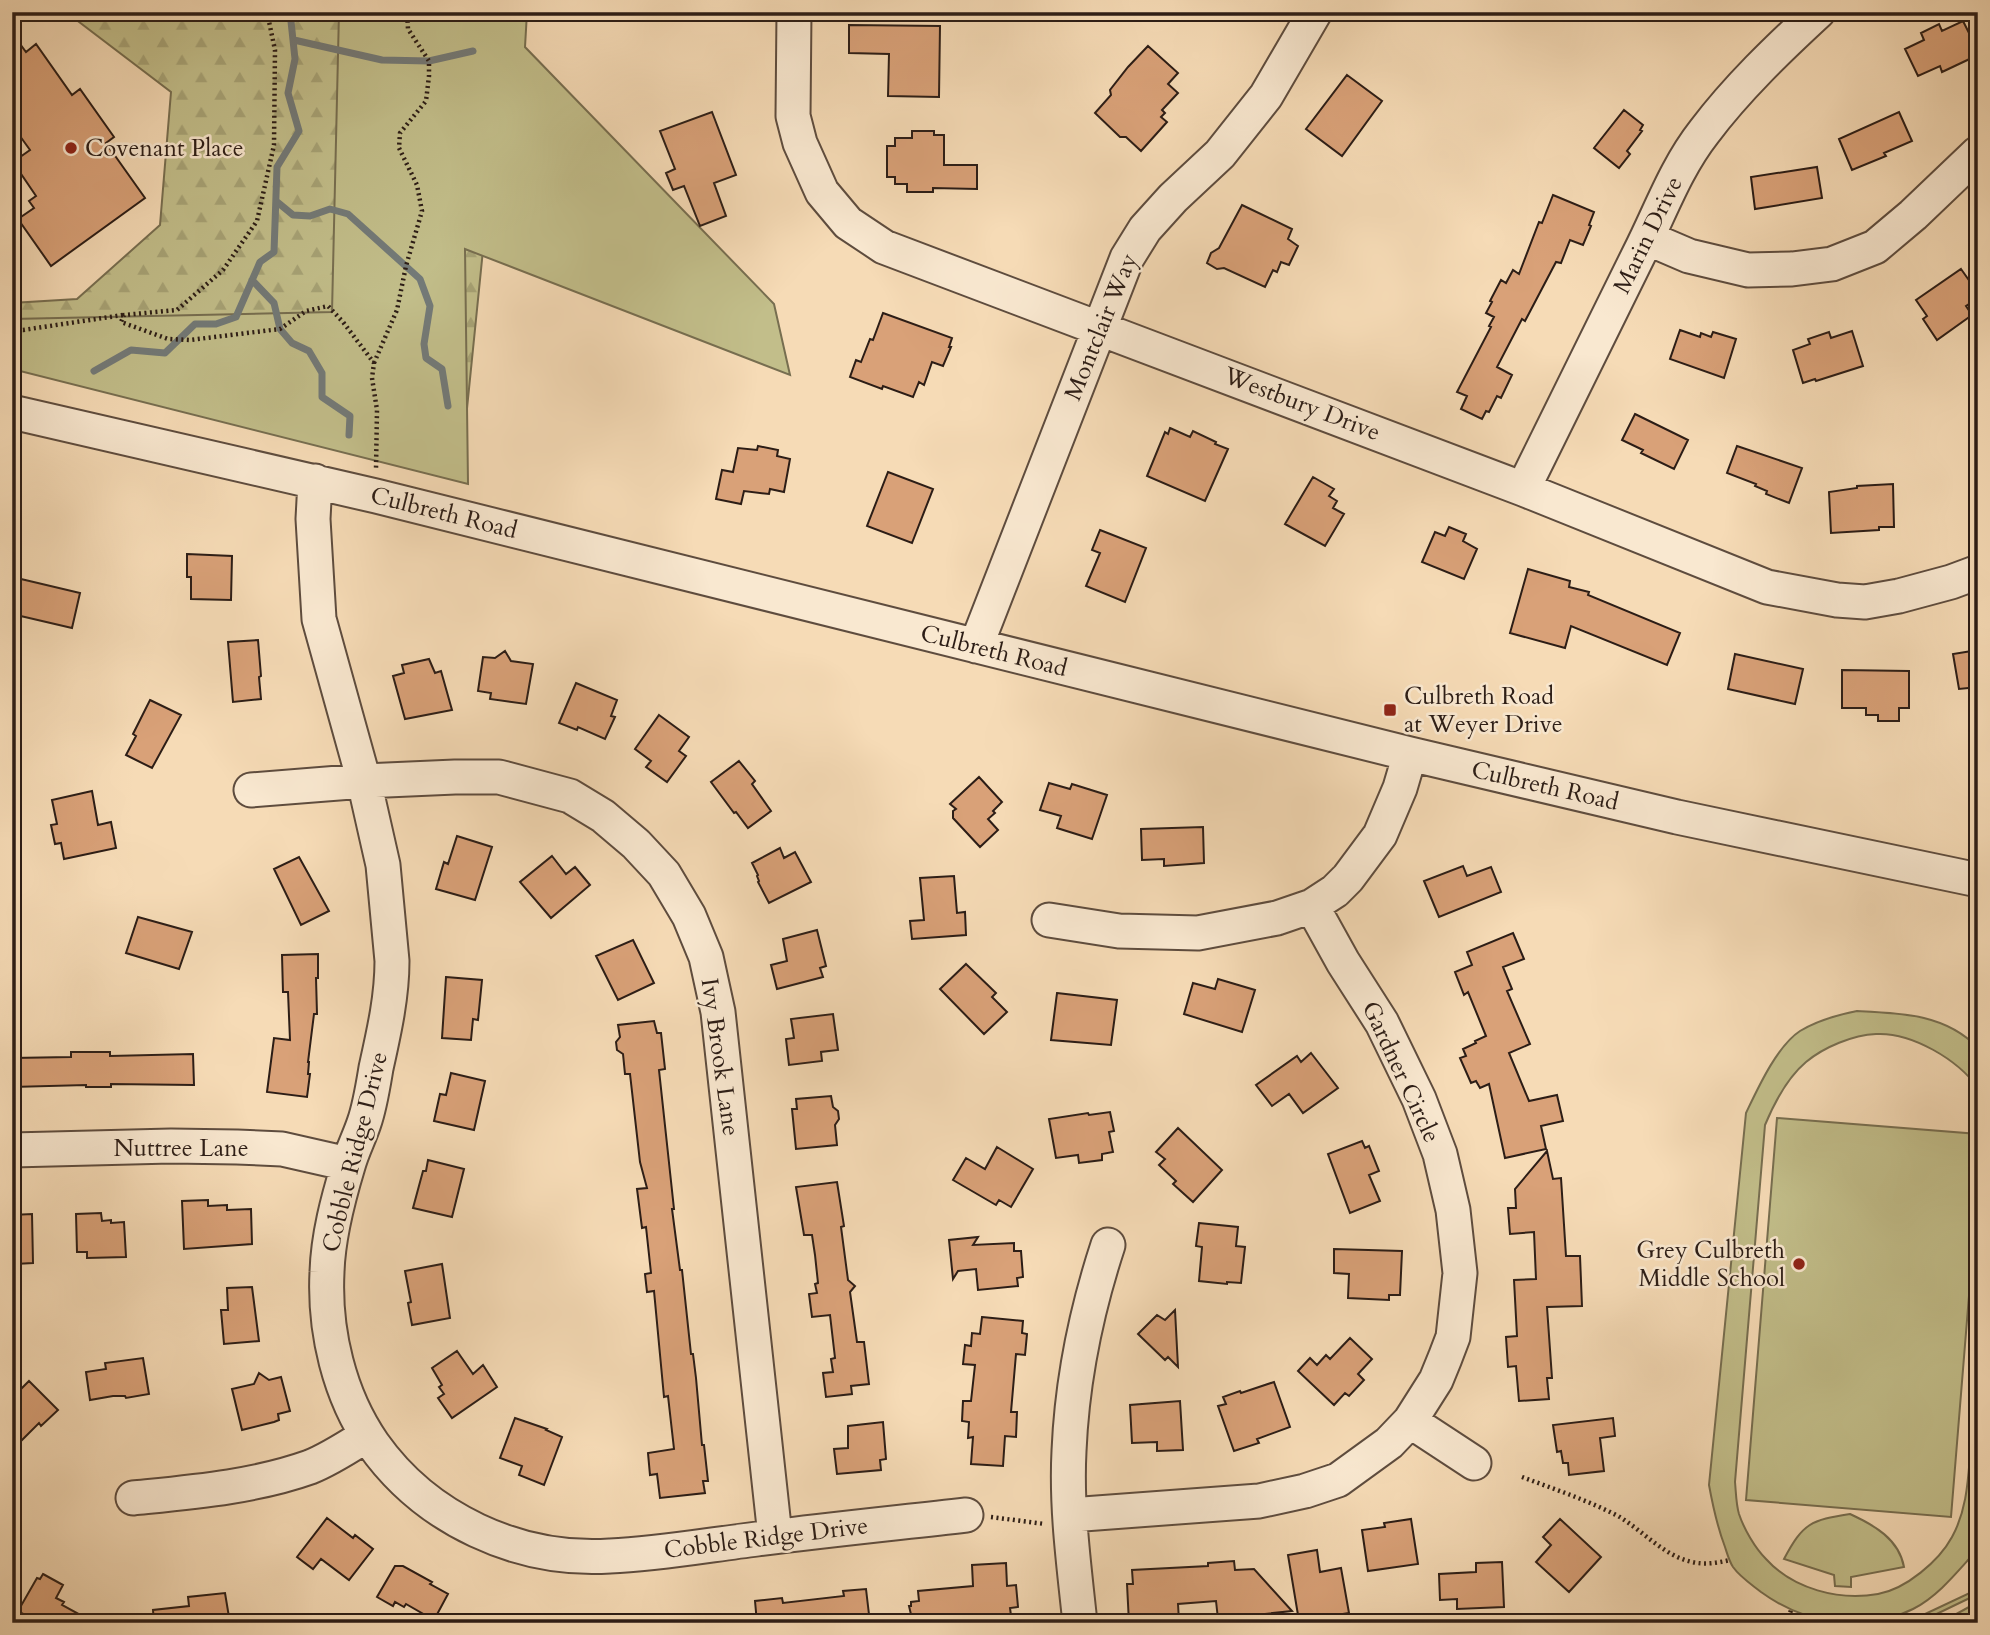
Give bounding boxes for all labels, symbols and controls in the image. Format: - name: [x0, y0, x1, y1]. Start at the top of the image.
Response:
- place label: Covenant Place: [85, 132, 244, 165]
- marker: Covenant Place: [63, 140, 79, 156]
- street label: Marin Drive: [1605, 171, 1691, 299]
- street label: Montclair Way: [1057, 248, 1146, 405]
- street label: Westbury Drive: [1218, 359, 1385, 449]
- street label: Culbreth Road: [367, 479, 521, 547]
- street label: Culbreth Road: [917, 617, 1071, 685]
- place label: Culbreth Road at Weyer Drive: [1404, 680, 1563, 741]
- marker: Culbreth Road at Weyer Drive: [1382, 702, 1398, 718]
- street label: Culbreth Road: [1468, 753, 1622, 819]
- street label: Ivy Brook Lane: [693, 976, 747, 1138]
- street label: Gardner Circle: [1354, 996, 1448, 1148]
- street label: Cobble Ridge Drive: [314, 1048, 396, 1256]
- street label: Nuttree Lane: [113, 1132, 249, 1165]
- place label: Grey Culbreth Middle School: [1636, 1234, 1785, 1295]
- marker: Grey Culbreth Middle School: [1791, 1256, 1807, 1272]
- street label: Cobble Ridge Drive: [662, 1509, 870, 1567]

